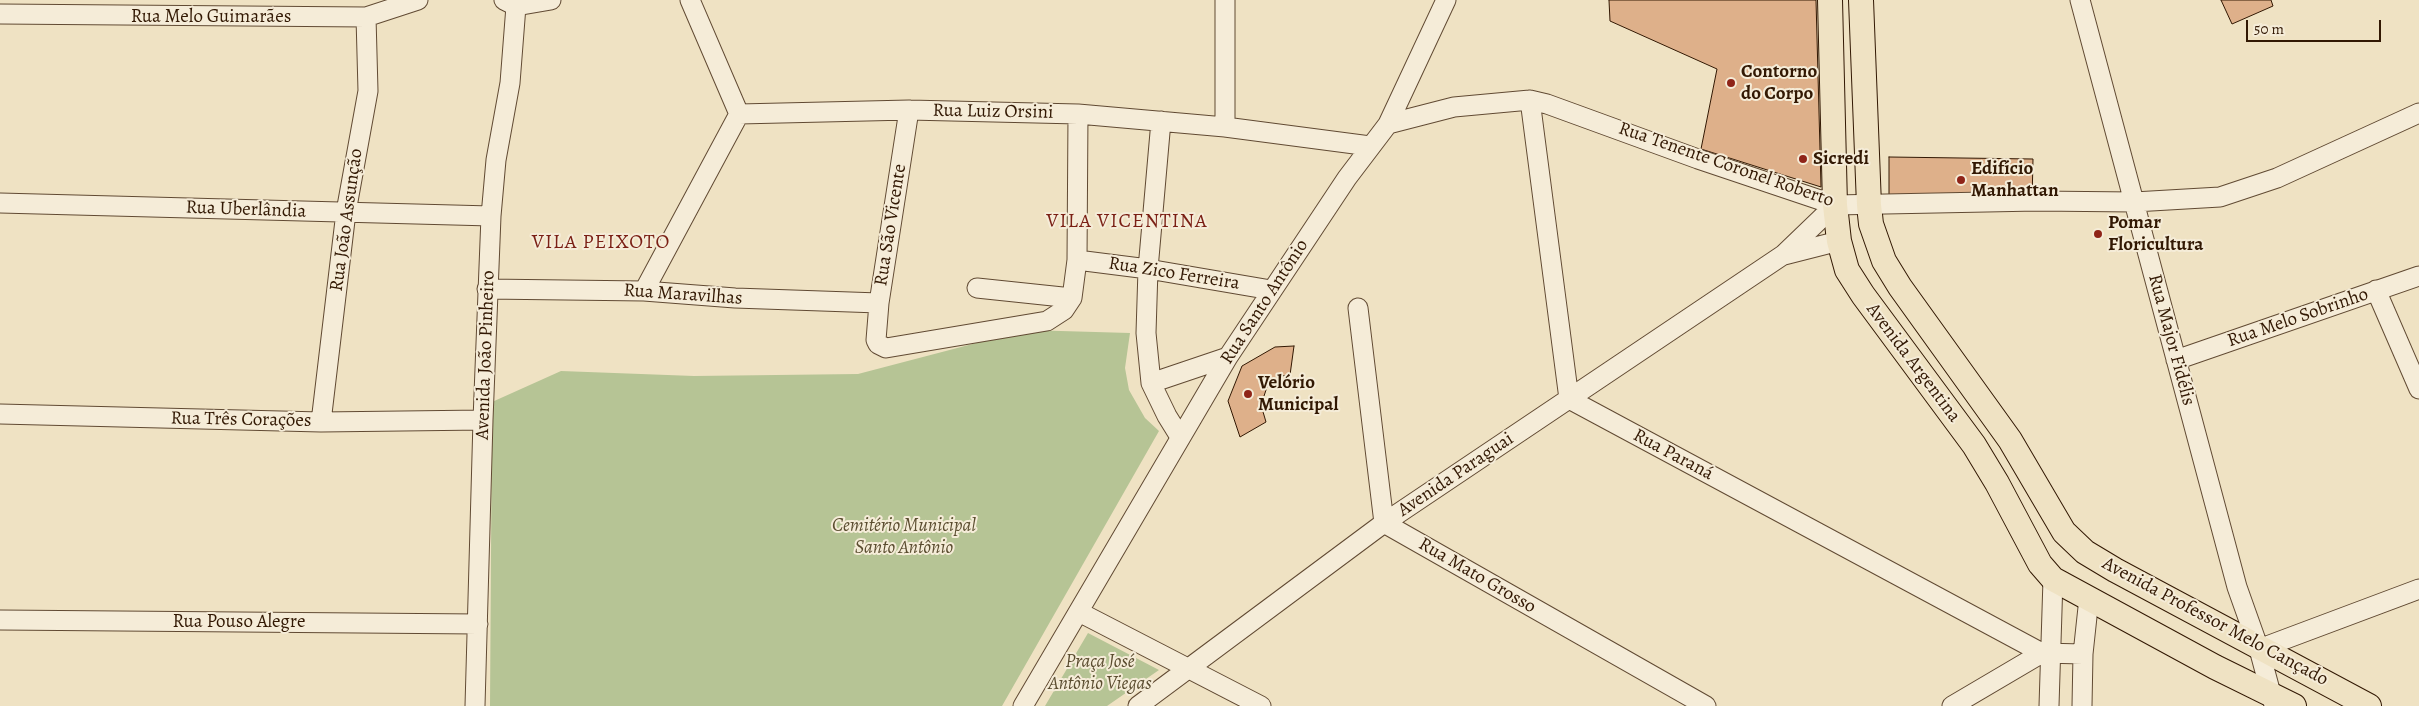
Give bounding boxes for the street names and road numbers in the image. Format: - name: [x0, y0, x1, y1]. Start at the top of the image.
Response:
- street label: Rua Melo Guimarães: [131, 6, 291, 28]
- street label: Rua Luiz Orsini: [932, 100, 1054, 124]
- street label: Rua Tenente Coronel Roberto: [1615, 117, 1837, 213]
- street label: Rua João Assunção: [326, 147, 368, 293]
- street label: Rua São Vicente: [870, 162, 912, 288]
- street label: Rua Uberlândia: [185, 197, 307, 223]
- street label: Rua Santo Antônio: [1216, 235, 1314, 369]
- street label: Rua Zico Ferreira: [1107, 252, 1241, 296]
- street label: Avenida João Pinheiro: [472, 270, 500, 440]
- street label: Rua Major Fidélis: [2143, 272, 2199, 408]
- street label: Rua Maravilhas: [623, 279, 743, 311]
- street label: Rua Melo Sobrinho: [2225, 283, 2371, 353]
- street label: Avenida Argentina: [1861, 299, 1965, 427]
- street label: Rua Três Corações: [170, 407, 312, 433]
- street label: Rua Paraná: [1629, 424, 1717, 486]
- street label: Avenida Paraguai: [1394, 428, 1518, 522]
- street label: Rua Mato Grosso: [1414, 533, 1540, 619]
- street label: Avenida Professor Melo Cançado: [2098, 553, 2332, 691]
- street label: Rua Pouso Alegre: [173, 611, 305, 633]

